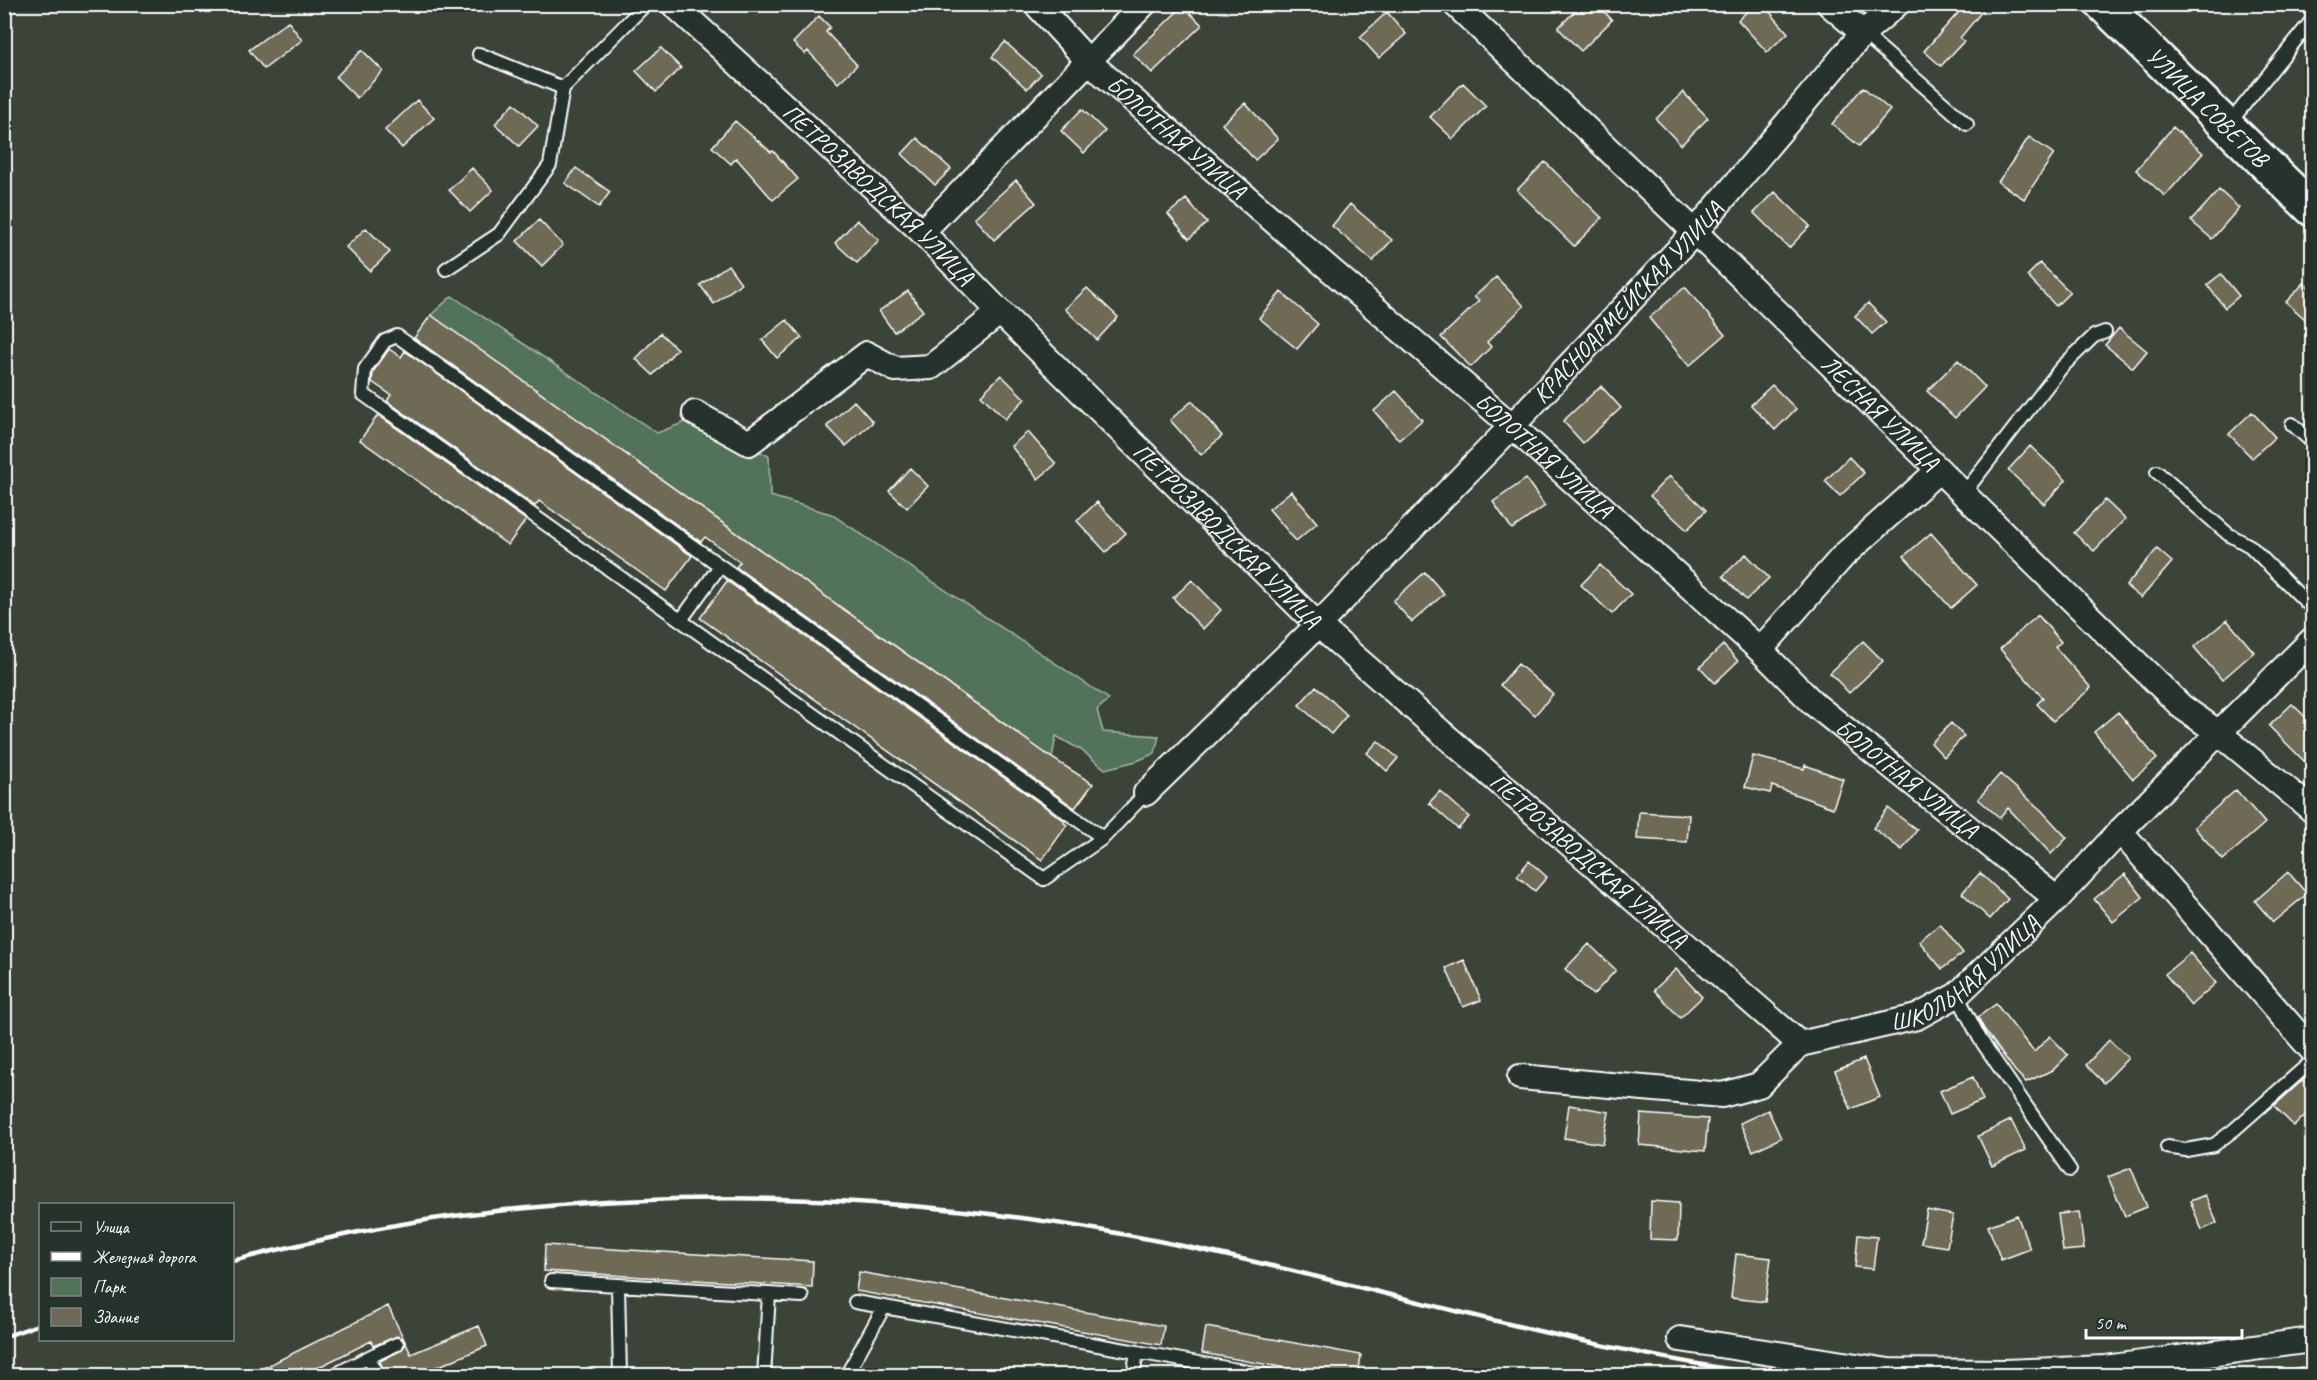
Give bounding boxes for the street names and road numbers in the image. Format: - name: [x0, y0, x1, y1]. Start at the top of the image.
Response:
- street label: УЛИЦА СОВЕТОВ: [2140, 40, 2276, 174]
- street label: БОЛОТНАЯ УЛИЦА: [1101, 69, 1253, 206]
- street label: ПЕТРОЗАВОДСКАЯ УЛИЦА: [777, 97, 981, 292]
- street label: КРАСНОАРМЕЙСКАЯ УЛИЦА: [1526, 194, 1730, 409]
- street label: ЛЕСНАЯ УЛИЦА: [1815, 349, 1946, 478]
- street label: БОЛОТНАЯ УЛИЦА: [1469, 386, 1620, 525]
- street label: ПЕТРОЗАВОДСКАЯ УЛИЦА: [1127, 437, 1328, 635]
- street label: БОЛОТНАЯ УЛИЦА: [1829, 712, 1985, 845]
- street label: ПЕТРОЗАВОДСКАЯ УЛИЦА: [1484, 766, 1694, 955]
- street label: ШКОЛЬНАЯ УЛИЦА: [1887, 908, 2047, 1038]

